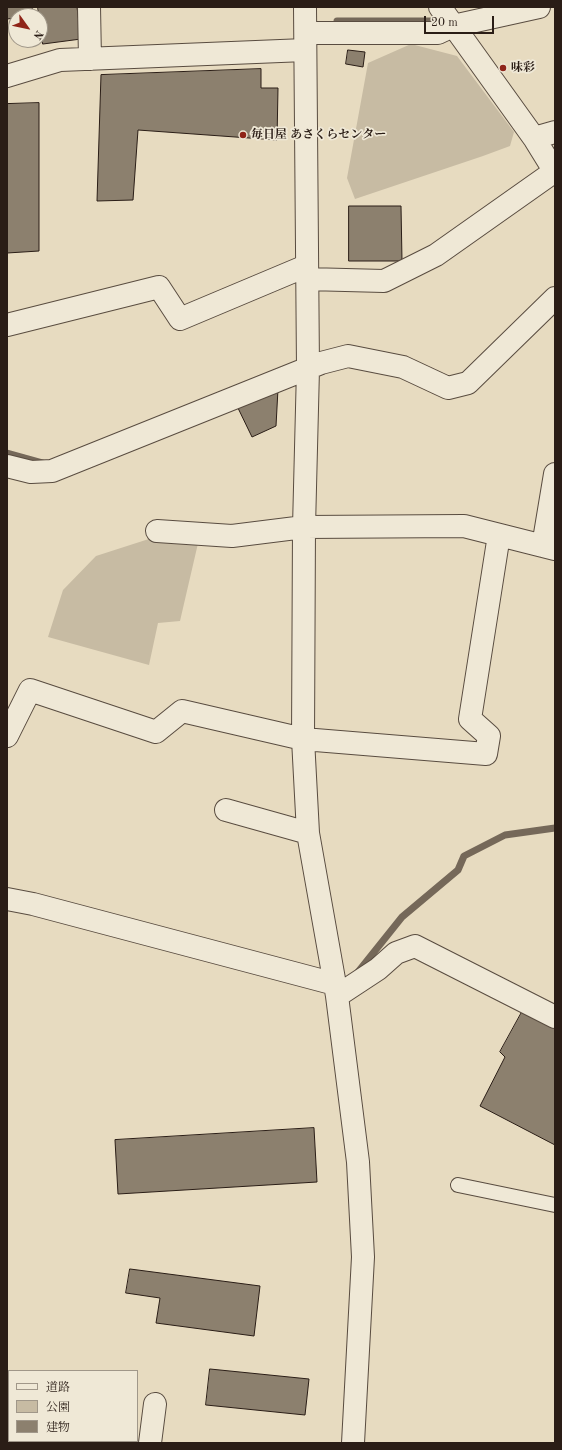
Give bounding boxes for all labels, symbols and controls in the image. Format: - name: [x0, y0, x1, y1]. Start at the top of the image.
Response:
- north arrow: [8, 8, 48, 48]
- scale bar: [426, 8, 496, 34]
- text: 20 m: [431, 17, 458, 29]
- text: N: [31, 28, 45, 41]
- place label: 味彩: [511, 61, 535, 75]
- marker: 味彩: [498, 63, 508, 73]
- place label: 毎日屋 あさくらセンター: [251, 128, 386, 142]
- marker: 毎日屋 あさくらセンター: [238, 130, 248, 140]
- legend: [8, 1370, 138, 1442]
- text: 道路: [46, 1382, 70, 1394]
- text: 公園: [46, 1402, 70, 1414]
- text: 建物: [46, 1422, 70, 1434]

